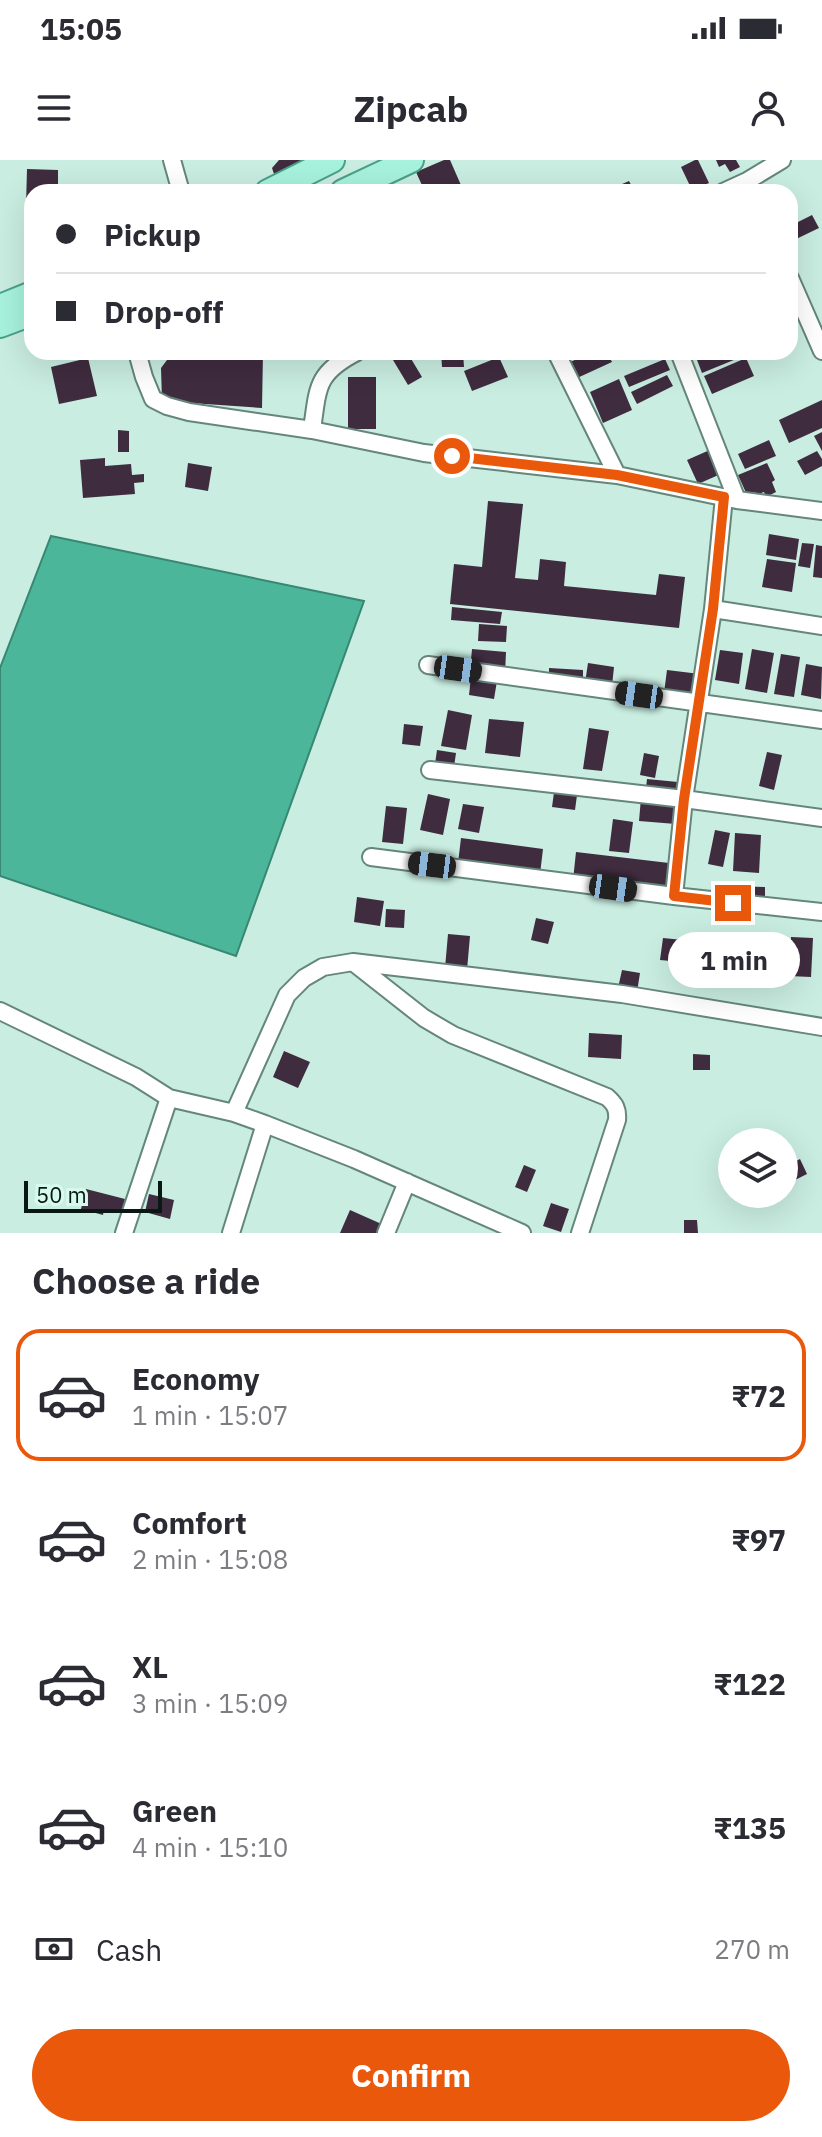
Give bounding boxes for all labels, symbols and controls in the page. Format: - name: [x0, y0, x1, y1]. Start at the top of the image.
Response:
- text: 15:05: [40, 9, 122, 48]
- text: Zipcab: [353, 85, 469, 132]
- icon: menu: [32, 86, 76, 130]
- icon: person: [746, 86, 790, 130]
- text: Pickup: [104, 215, 201, 254]
- text: Drop-off: [104, 292, 223, 331]
- route start: [434, 438, 470, 474]
- car: [433, 654, 483, 684]
- car: [614, 680, 664, 710]
- car: [407, 850, 457, 880]
- car: [588, 873, 638, 903]
- route end: [715, 885, 751, 921]
- callout: 1 min: [667, 931, 799, 987]
- text: 1 min: [700, 943, 768, 977]
- map controls: [718, 1128, 798, 1208]
- button: layers: [718, 1128, 798, 1208]
- scale bar: [24, 1177, 162, 1213]
- text: 50 m: [36, 1180, 87, 1209]
- text: Choose a ride: [32, 1257, 260, 1304]
- icon: car: [36, 1359, 108, 1431]
- text: Economy: [132, 1359, 260, 1398]
- text: ₹72: [731, 1376, 786, 1415]
- text: 1 min · 15:07: [132, 1398, 288, 1432]
- icon: car: [36, 1503, 108, 1575]
- text: Comfort: [132, 1503, 247, 1542]
- text: ₹97: [731, 1520, 786, 1559]
- text: 2 min · 15:08: [132, 1542, 288, 1576]
- icon: car: [36, 1647, 108, 1719]
- text: XL: [132, 1647, 168, 1686]
- text: ₹122: [713, 1664, 786, 1703]
- text: 3 min · 15:09: [132, 1686, 288, 1720]
- icon: car: [36, 1791, 108, 1863]
- text: Green: [132, 1791, 217, 1830]
- text: ₹135: [713, 1808, 786, 1847]
- text: 4 min · 15:10: [132, 1830, 288, 1864]
- icon: cash: [32, 1927, 76, 1971]
- text: Cash: [96, 1930, 162, 1969]
- text: 270 m: [714, 1932, 790, 1966]
- button: Confirm: [32, 2029, 790, 2121]

